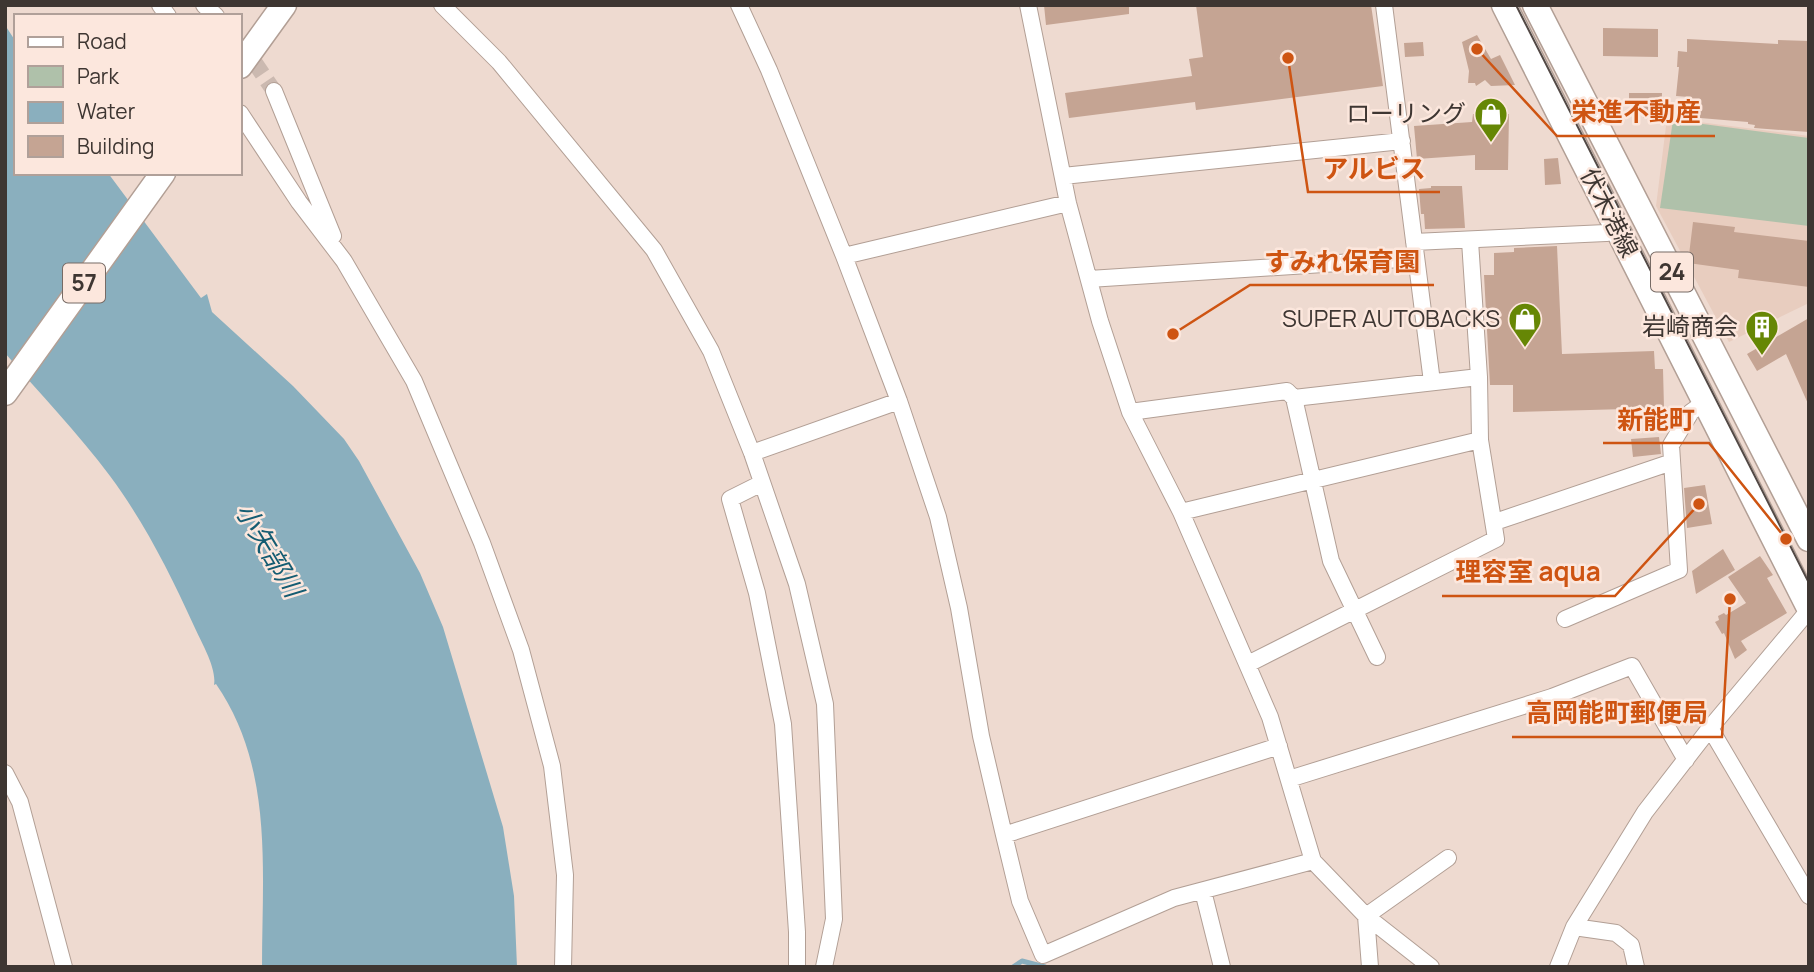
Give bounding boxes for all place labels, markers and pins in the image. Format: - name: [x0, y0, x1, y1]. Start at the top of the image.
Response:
- callout: 栄進不動産: [1557, 89, 1715, 136]
- shop icon: ローリング: [1472, 95, 1510, 144]
- place label: ローリング: [1346, 96, 1466, 129]
- callout: アルビス: [1308, 145, 1440, 192]
- callout: すみれ保育園: [1250, 238, 1434, 285]
- shop icon: SUPER AUTOBACKS: [1506, 300, 1544, 349]
- place label: SUPER AUTOBACKS: [1282, 301, 1500, 334]
- building icon: 岩崎商会: [1743, 308, 1781, 357]
- place label: 岩崎商会: [1642, 309, 1738, 342]
- callout: 新能町: [1603, 396, 1709, 443]
- callout: 理容室 aqua: [1442, 549, 1615, 596]
- callout: 高岡能町郵便局: [1512, 690, 1722, 737]

